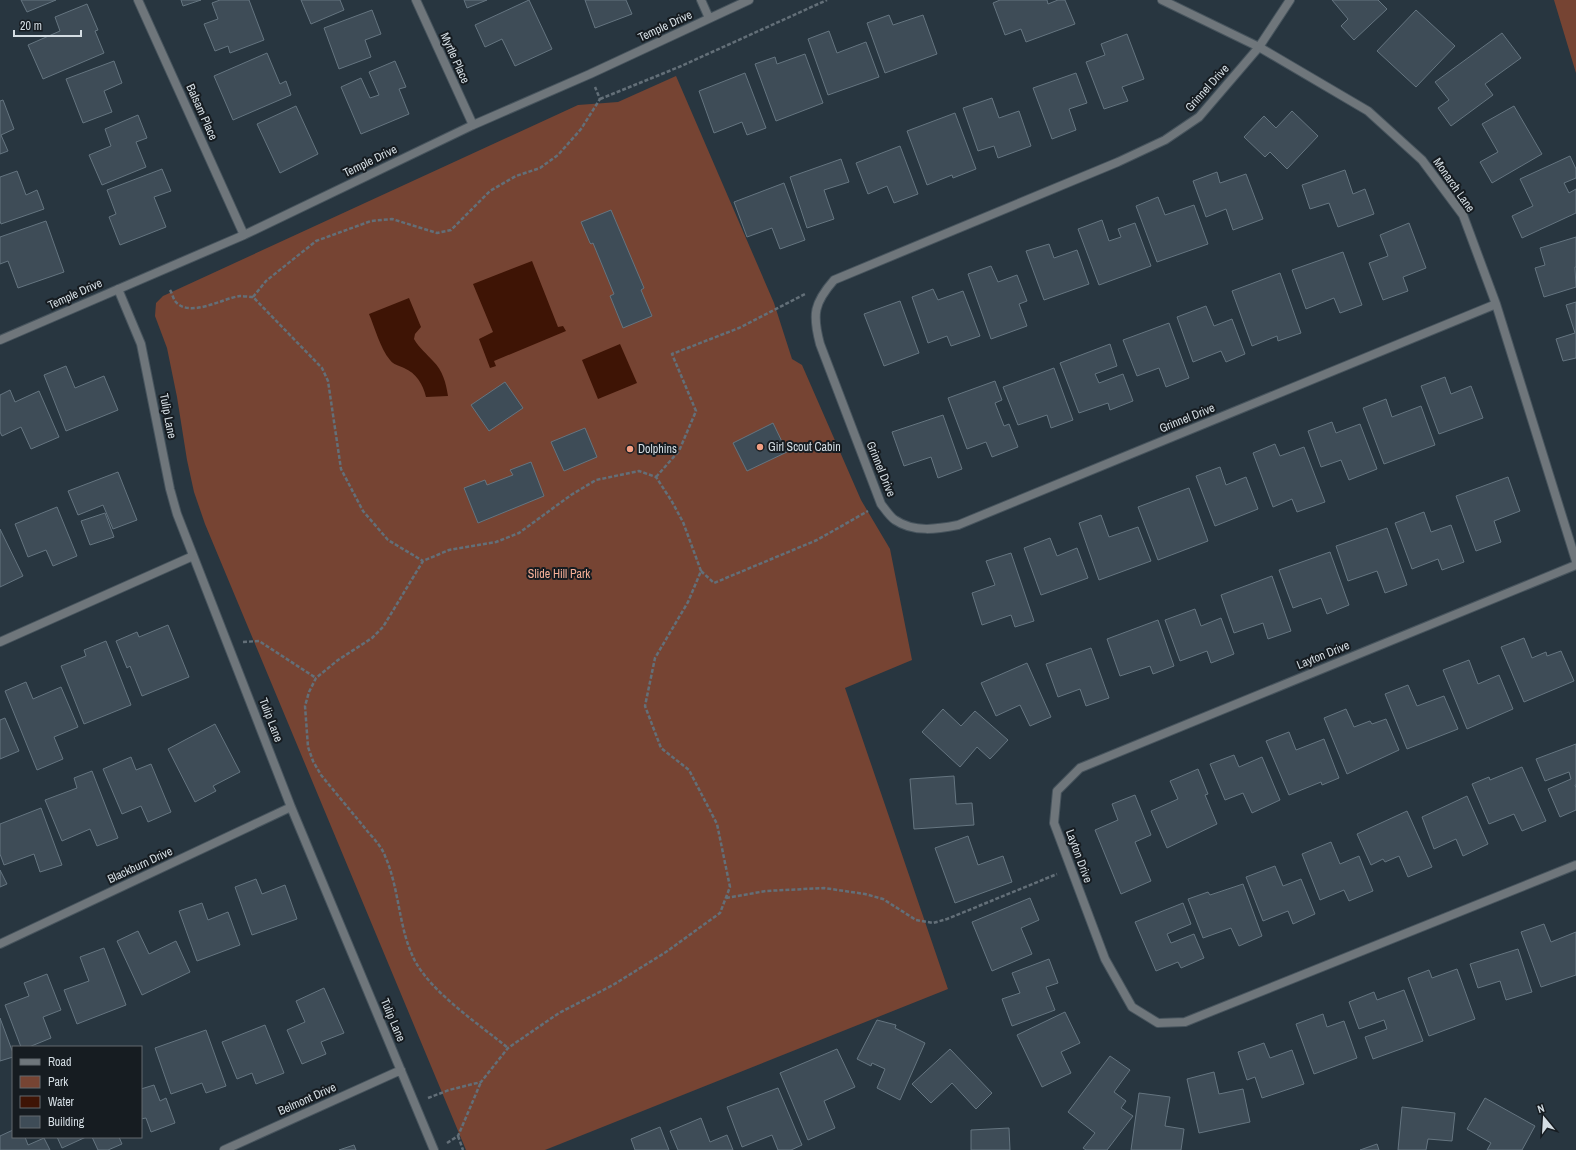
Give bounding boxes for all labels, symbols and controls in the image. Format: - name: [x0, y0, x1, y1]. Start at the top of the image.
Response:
- street label: Temple Drive: [635, 7, 695, 45]
- scale bar: [14, 12, 81, 38]
- text: 20 m: [20, 18, 42, 34]
- street label: Myrtle Place: [437, 30, 473, 86]
- street label: Grinnel Drive: [1181, 61, 1233, 115]
- street label: Balsam Place: [182, 81, 222, 143]
- street label: Temple Drive: [340, 141, 400, 181]
- street label: Monarch Lane: [1429, 155, 1479, 215]
- street label: Temple Drive: [45, 275, 105, 313]
- street label: Tulip Lane: [156, 392, 180, 440]
- street label: Grinnel Drive: [1157, 400, 1217, 436]
- place label: Girl Scout Cabin: [768, 439, 841, 455]
- street label: Grinnel Drive: [863, 439, 899, 499]
- place label: Dolphins: [638, 441, 677, 457]
- marker: Girl Scout Cabin: [755, 442, 765, 452]
- marker: Dolphins: [625, 444, 635, 454]
- park label: Slide Hill Park: [528, 566, 590, 582]
- street label: Layton Drive: [1294, 637, 1352, 673]
- street label: Tulip Lane: [255, 696, 287, 744]
- street label: Layton Drive: [1062, 827, 1096, 885]
- street label: Blackburn Drive: [105, 843, 175, 887]
- street label: Tulip Lane: [377, 996, 409, 1044]
- legend: [12, 1046, 142, 1138]
- text: Road: [48, 1054, 72, 1070]
- text: Park: [48, 1074, 68, 1090]
- street label: Belmont Drive: [275, 1079, 339, 1119]
- text: Water: [48, 1094, 75, 1110]
- north arrow: [1524, 1098, 1564, 1138]
- text: N: [1536, 1101, 1546, 1116]
- text: Building: [48, 1114, 85, 1130]

